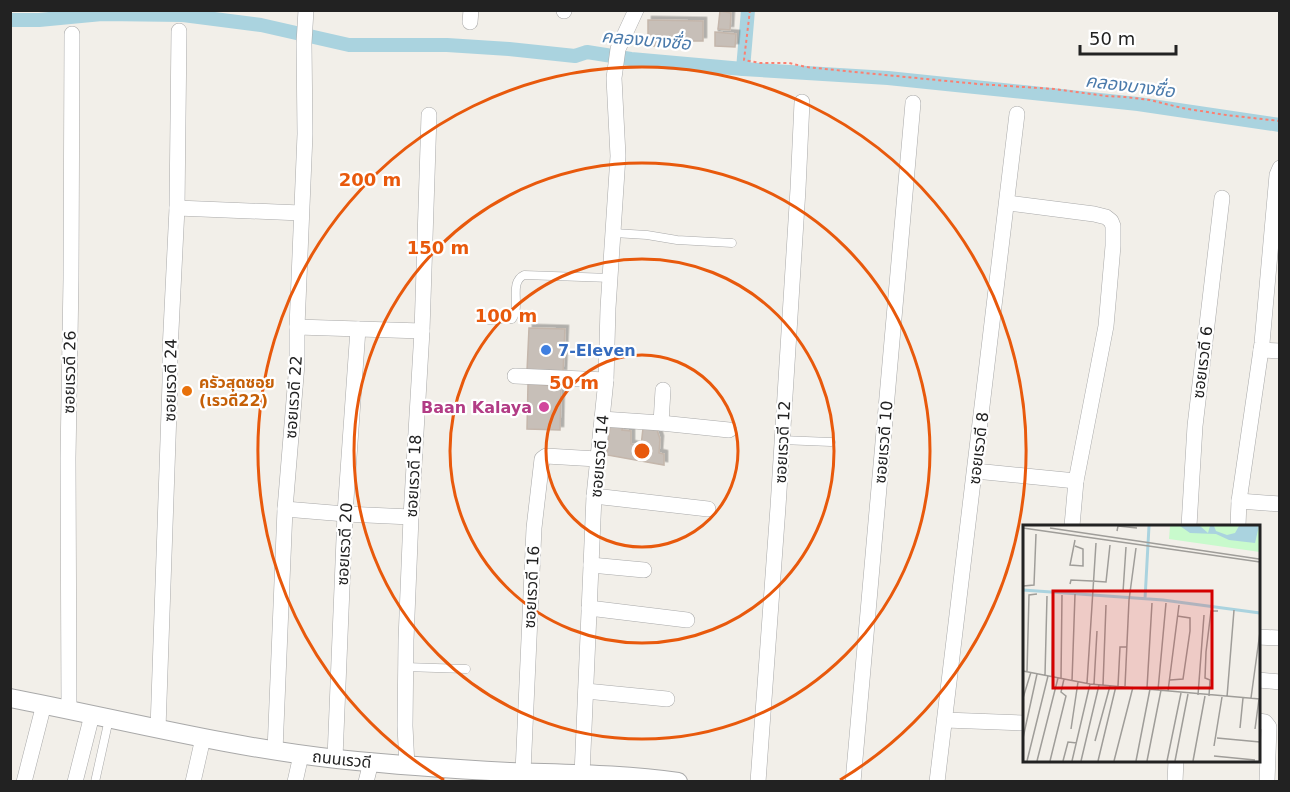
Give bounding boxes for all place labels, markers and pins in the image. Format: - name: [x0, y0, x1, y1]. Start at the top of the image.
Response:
- place label: 7-Eleven: [558, 341, 636, 360]
- marker: 7-Eleven: [539, 343, 553, 357]
- place label: ครัวสุดซอย (เรวดี22): [199, 373, 275, 410]
- marker: ครัวสุดซอย (เรวดี22): [180, 384, 194, 398]
- place label: Baan Kalaya: [421, 398, 532, 417]
- marker: Baan Kalaya: [537, 400, 551, 414]
- centre of rings: [632, 441, 652, 461]

